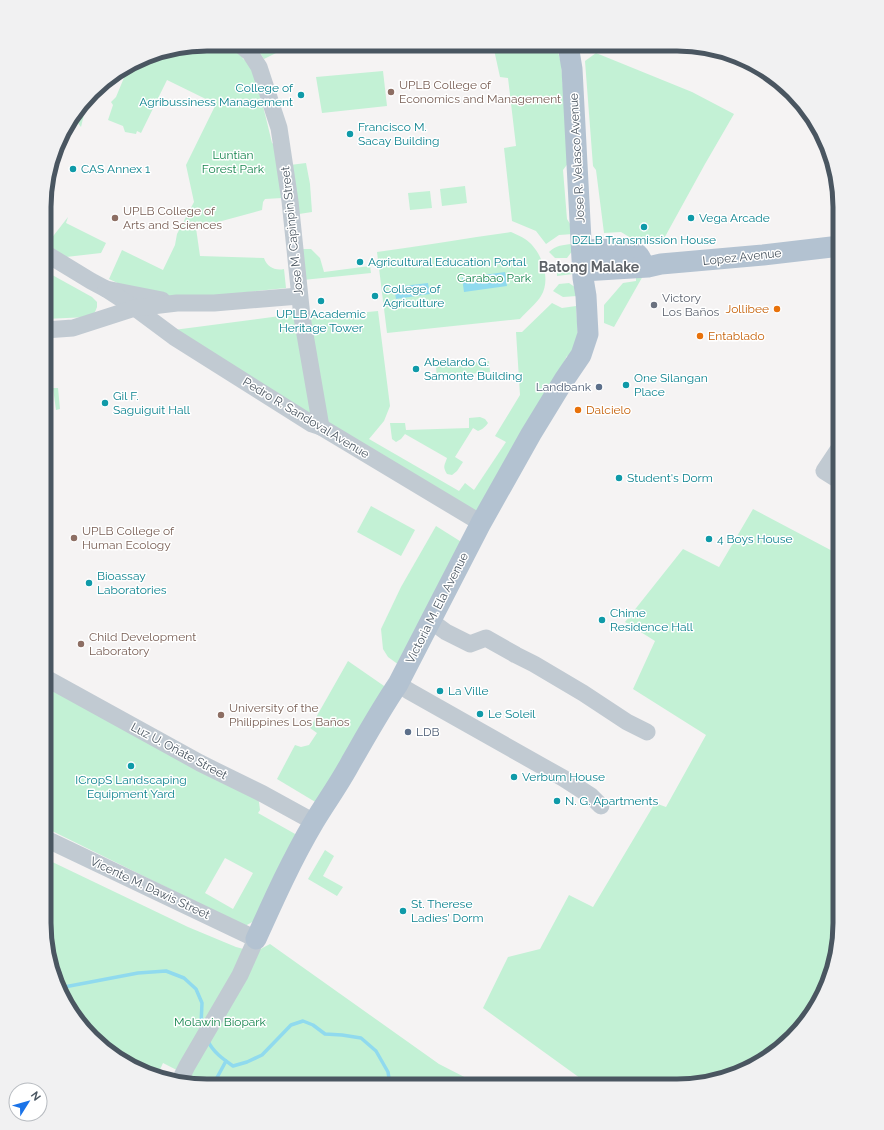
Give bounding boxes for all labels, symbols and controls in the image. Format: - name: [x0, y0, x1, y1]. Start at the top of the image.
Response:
- place label: UPLB College of Economics and Management: [399, 78, 561, 106]
- place label: College of Agribussiness Management: [139, 81, 294, 109]
- marker: UPLB College of Economics and Management: [386, 87, 396, 97]
- marker: College of Agribussiness Management: [296, 90, 306, 100]
- street label: Jose R. Velasco Avenue: [567, 93, 587, 223]
- place label: Francisco M. Sacay Building: [358, 120, 440, 148]
- marker: Francisco M. Sacay Building: [345, 129, 355, 139]
- park label: Luntian Forest Park: [202, 148, 265, 176]
- place label: CAS Annex 1: [81, 162, 150, 176]
- marker: CAS Annex 1: [68, 164, 78, 174]
- street label: Jose M. Capinpin Street: [278, 166, 306, 296]
- place label: UPLB College of Arts and Sciences: [123, 204, 222, 232]
- place label: Vega Arcade: [699, 211, 770, 225]
- marker: UPLB College of Arts and Sciences: [110, 213, 120, 223]
- marker: Vega Arcade: [686, 213, 696, 223]
- marker: DZLB Transmission House: [639, 222, 649, 232]
- place label: DZLB Transmission House: [572, 233, 716, 247]
- street label: Lopez Avenue: [702, 246, 782, 268]
- place label: Agricultural Education Portal: [368, 255, 527, 269]
- marker: Agricultural Education Portal: [355, 257, 365, 267]
- district label: Batong Malake: [539, 259, 640, 275]
- park label: Carabao Park: [457, 271, 532, 285]
- place label: College of Agriculture: [383, 282, 444, 310]
- marker: College of Agriculture: [370, 291, 380, 301]
- place label: Victory Los Baños: [662, 291, 720, 319]
- marker: UPLB Academic Heritage Tower: [316, 296, 326, 306]
- marker: Victory Los Baños: [649, 300, 659, 310]
- place label: Jollibee: [726, 302, 769, 316]
- marker: Jollibee: [772, 304, 782, 314]
- place label: UPLB Academic Heritage Tower: [276, 307, 366, 335]
- place label: Entablado: [708, 329, 765, 343]
- marker: Entablado: [695, 331, 705, 341]
- place label: Abelardo G. Samonte Building: [424, 355, 522, 383]
- marker: Abelardo G. Samonte Building: [411, 364, 421, 374]
- place label: One Silangan Place: [634, 371, 708, 399]
- street label: Pedro R. Sandoval Avenue: [240, 375, 372, 461]
- place label: Landbank: [536, 380, 592, 394]
- marker: One Silangan Place: [621, 380, 631, 390]
- marker: Landbank: [594, 382, 604, 392]
- place label: Gil F. Saguiguit Hall: [113, 389, 191, 417]
- marker: Gil F. Saguiguit Hall: [100, 398, 110, 408]
- place label: Dalcielo: [586, 403, 631, 417]
- marker: Dalcielo: [573, 405, 583, 415]
- place label: Student's Dorm: [627, 471, 713, 485]
- marker: Student's Dorm: [614, 473, 624, 483]
- place label: UPLB College of Human Ecology: [82, 524, 175, 552]
- place label: 4 Boys House: [717, 532, 793, 546]
- marker: UPLB College of Human Ecology: [69, 533, 79, 543]
- marker: 4 Boys House: [704, 534, 714, 544]
- street label: Victoria M. Ela Avenue: [403, 550, 471, 666]
- place label: Bioassay Laboratories: [97, 569, 167, 597]
- marker: Bioassay Laboratories: [84, 578, 94, 588]
- place label: Chime Residence Hall: [610, 606, 694, 634]
- marker: Chime Residence Hall: [597, 615, 607, 625]
- place label: Child Development Laboratory: [89, 630, 196, 658]
- marker: Child Development Laboratory: [76, 639, 86, 649]
- place label: La Ville: [448, 684, 489, 698]
- marker: La Ville: [435, 686, 445, 696]
- place label: University of the Philippines Los Baños: [229, 701, 350, 729]
- place label: Le Soleil: [488, 707, 536, 721]
- marker: Le Soleil: [475, 709, 485, 719]
- marker: University of the Philippines Los Baños: [216, 710, 226, 720]
- street label: Luz U. Oñate Street: [128, 720, 230, 782]
- place label: LDB: [416, 725, 440, 739]
- marker: LDB: [403, 727, 413, 737]
- marker: ICropS Landscaping Equipment Yard: [126, 761, 136, 771]
- place label: Verbum House: [522, 770, 605, 784]
- marker: Verbum House: [509, 772, 519, 782]
- place label: ICropS Landscaping Equipment Yard: [75, 773, 187, 801]
- place label: N. G. Apartments: [565, 794, 658, 808]
- marker: N. G. Apartments: [552, 796, 562, 806]
- street label: Vicente M. Dawis Street: [88, 854, 212, 922]
- place label: St. Therese Ladies' Dorm: [411, 897, 484, 925]
- marker: St. Therese Ladies' Dorm: [398, 906, 408, 916]
- park label: Molawin Biopark: [174, 1015, 267, 1029]
- north arrow: [8, 1082, 48, 1122]
- text: N: [28, 1089, 43, 1104]

